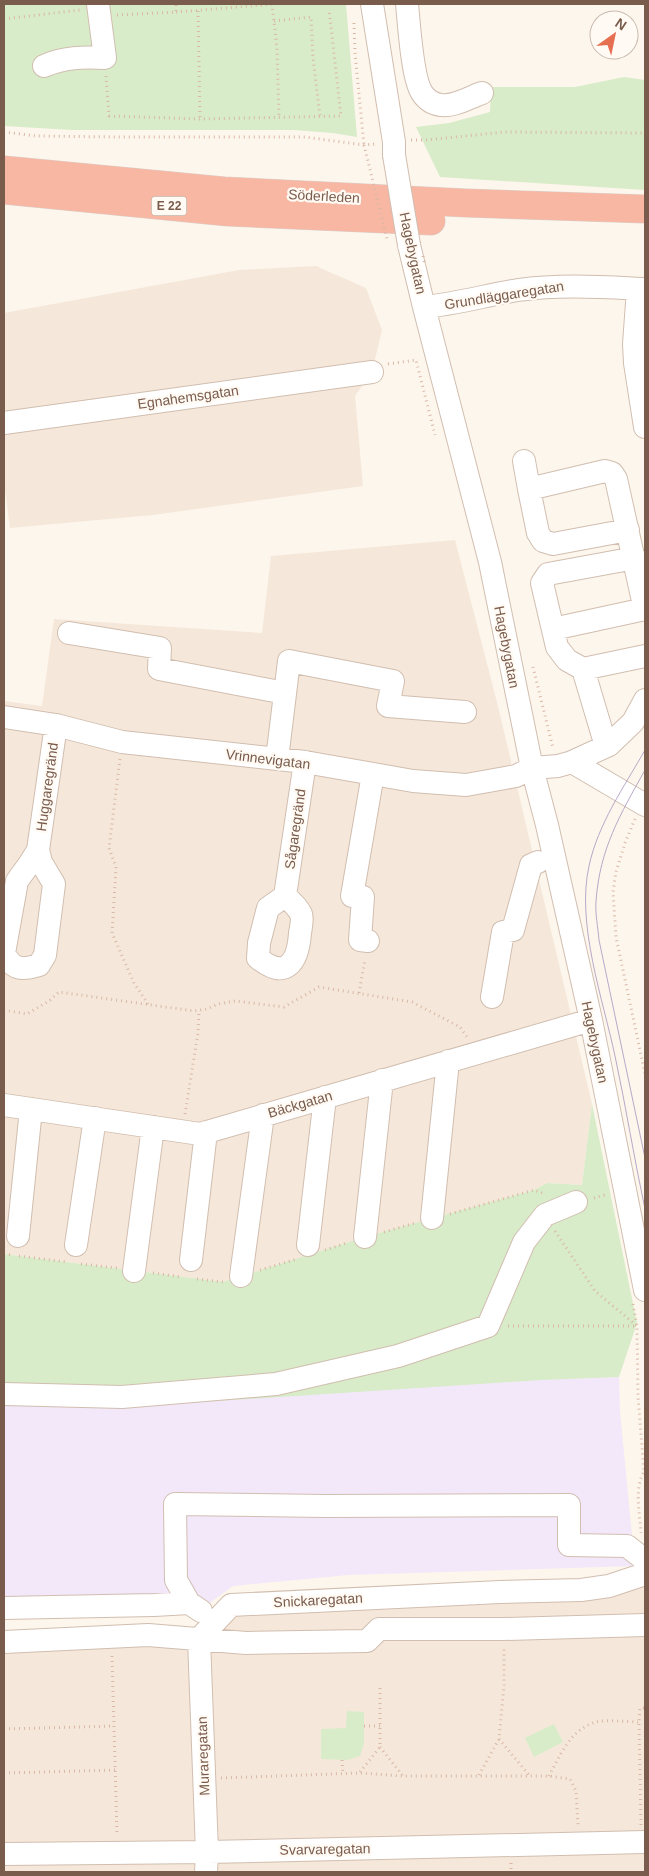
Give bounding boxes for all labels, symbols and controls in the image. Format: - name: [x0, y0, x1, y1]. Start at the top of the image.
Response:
- north arrow: [589, 10, 639, 60]
- text: N: [612, 15, 630, 34]
- street label: Söderleden: [288, 186, 360, 206]
- road number: E 22: [152, 197, 186, 216]
- street label: Hagebygatan: [397, 211, 429, 295]
- street label: Grundläggaregatan: [443, 278, 565, 312]
- street label: Egnahemsgatan: [136, 382, 240, 412]
- street label: Hagebygatan: [491, 605, 523, 689]
- street label: Huggaregränd: [33, 742, 61, 832]
- street label: Vrinnevigatan: [225, 746, 311, 772]
- street label: Sågaregränd: [281, 788, 309, 870]
- street label: Hagebygatan: [579, 1000, 611, 1084]
- street label: Bäckgatan: [266, 1087, 334, 1121]
- street label: Snickaregatan: [273, 1590, 363, 1610]
- street label: Muraregatan: [194, 1716, 212, 1796]
- street label: Svarvaregatan: [279, 1840, 371, 1858]

